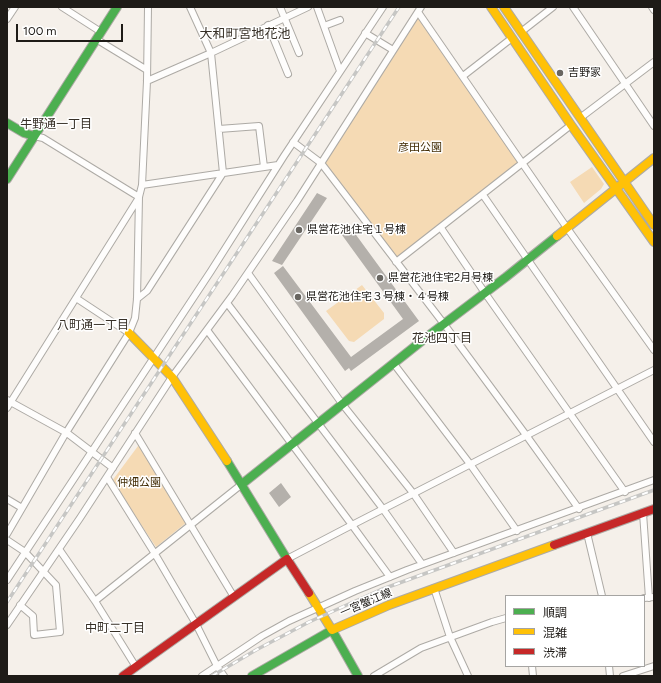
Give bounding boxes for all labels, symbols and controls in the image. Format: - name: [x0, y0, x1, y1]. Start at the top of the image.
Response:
- scale bar: [18, 16, 125, 42]
- text: 100 m: [23, 24, 57, 38]
- district label: 大和町宮地花池: [200, 26, 290, 42]
- place label: 吉野家: [568, 66, 601, 80]
- marker: 吉野家: [555, 68, 565, 78]
- district label: 牛野通一丁目: [20, 117, 92, 131]
- park label: 彦田公園: [398, 141, 442, 155]
- place label: 県営花池住宅１号棟: [307, 223, 406, 237]
- marker: 県営花池住宅１号棟: [294, 225, 304, 235]
- place label: 県営花池住宅2月号棟: [388, 271, 493, 285]
- marker: 県営花池住宅2月号棟: [375, 273, 385, 283]
- place label: 県営花池住宅３号棟・４号棟: [306, 290, 449, 304]
- marker: 県営花池住宅３号棟・４号棟: [293, 292, 303, 302]
- district label: 八町通一丁目: [57, 318, 129, 332]
- district label: 花池四丁目: [412, 331, 472, 345]
- park label: 仲畑公園: [117, 476, 161, 490]
- street label: 一宮蟹江線: [338, 586, 394, 620]
- legend: [505, 595, 645, 667]
- text: 順調: [543, 606, 567, 620]
- district label: 中町二丁目: [85, 621, 145, 635]
- text: 混雑: [543, 626, 567, 640]
- text: 渋滞: [543, 646, 567, 660]

